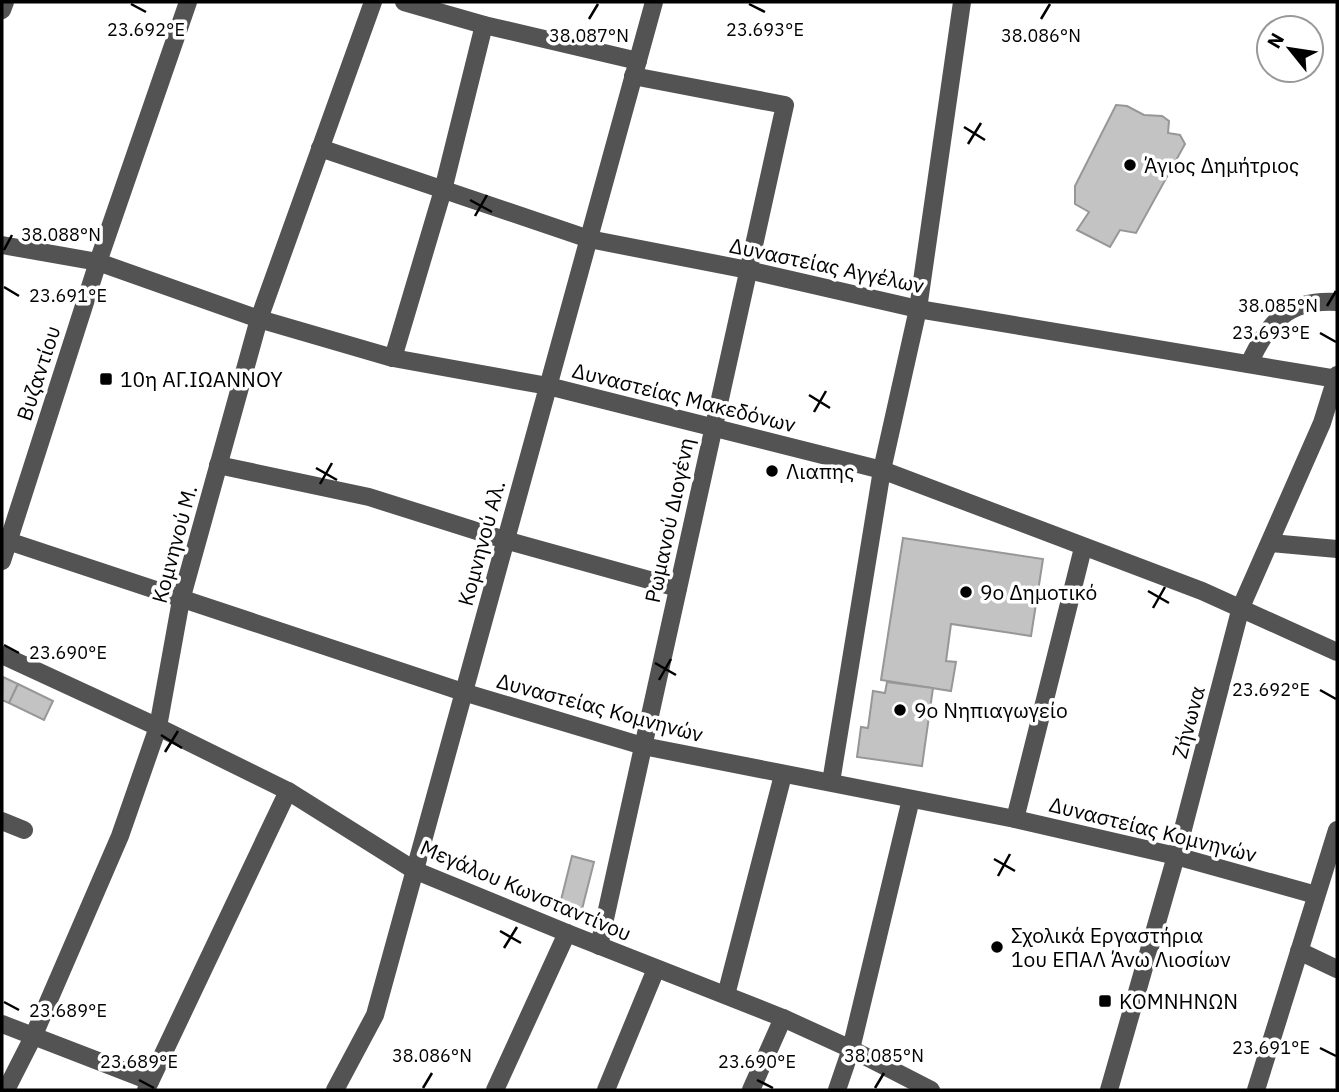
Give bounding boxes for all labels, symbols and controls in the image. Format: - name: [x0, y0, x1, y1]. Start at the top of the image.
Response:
- north arrow: [1255, 14, 1325, 84]
- text: 23.692°E: [107, 18, 185, 41]
- text: 23.693°E: [726, 18, 804, 41]
- text: 38.087°N: [549, 24, 629, 47]
- text: 38.086°N: [1001, 24, 1081, 47]
- text: N: [1261, 29, 1289, 52]
- place label: Άγιος Δημήτριος: [1144, 151, 1299, 179]
- marker: Άγιος Δημήτριος: [1122, 157, 1138, 173]
- text: 38.088°N: [21, 223, 101, 246]
- street label: Δυναστείας Αγγέλων: [727, 231, 927, 299]
- text: 23.691°E: [29, 284, 107, 307]
- text: 38.085°N: [1238, 294, 1318, 317]
- text: 23.693°E: [1232, 321, 1310, 344]
- street label: Βυζαντίου: [10, 322, 66, 424]
- street label: Δυναστείας Μακεδόνων: [569, 356, 799, 438]
- place label: 10η ΑΓ.ΙΩΑΝΝΟΥ: [120, 365, 283, 393]
- marker: 10η ΑΓ.ΙΩΑΝΝΟΥ: [98, 371, 114, 387]
- street label: Ρωμανού Διογένη: [638, 435, 700, 605]
- place label: Λιαπης: [786, 457, 854, 485]
- marker: Λιαπης: [764, 463, 780, 479]
- street label: Κομνηνού Αλ.: [451, 477, 511, 609]
- street label: Κομνηνού Μ.: [145, 482, 203, 606]
- place label: 9ο Δημοτικό: [980, 578, 1097, 606]
- marker: 9ο Δημοτικό: [958, 584, 974, 600]
- text: 23.690°E: [29, 641, 107, 664]
- street label: Δυναστείας Κομνηνών: [494, 666, 707, 748]
- text: 23.692°E: [1232, 678, 1310, 701]
- street label: Ζήνωνα: [1165, 683, 1211, 761]
- place label: 9ο Νηπιαγωγείο: [914, 696, 1068, 724]
- marker: 9ο Νηπιαγωγείο: [892, 702, 908, 718]
- street label: Δυναστείας Κομνηνών: [1046, 790, 1260, 868]
- street label: Μεγάλου Κωνσταντίνου: [416, 833, 636, 947]
- place label: Σχολικά Εργαστήρια 1ου ΕΠΑΛ Άνω Λιοσίων: [1011, 921, 1231, 973]
- marker: Σχολικά Εργαστήρια 1ου ΕΠΑΛ Άνω Λιοσίων: [989, 939, 1005, 955]
- place label: ΚΟΜΝΗΝΩΝ: [1119, 987, 1238, 1015]
- marker: ΚΟΜΝΗΝΩΝ: [1097, 993, 1113, 1009]
- text: 23.689°E: [29, 999, 107, 1022]
- text: 23.691°E: [1232, 1036, 1310, 1059]
- text: 38.086°N: [392, 1044, 472, 1067]
- text: 38.085°N: [844, 1044, 924, 1067]
- text: 23.689°E: [100, 1050, 178, 1073]
- text: 23.690°E: [718, 1050, 796, 1073]

